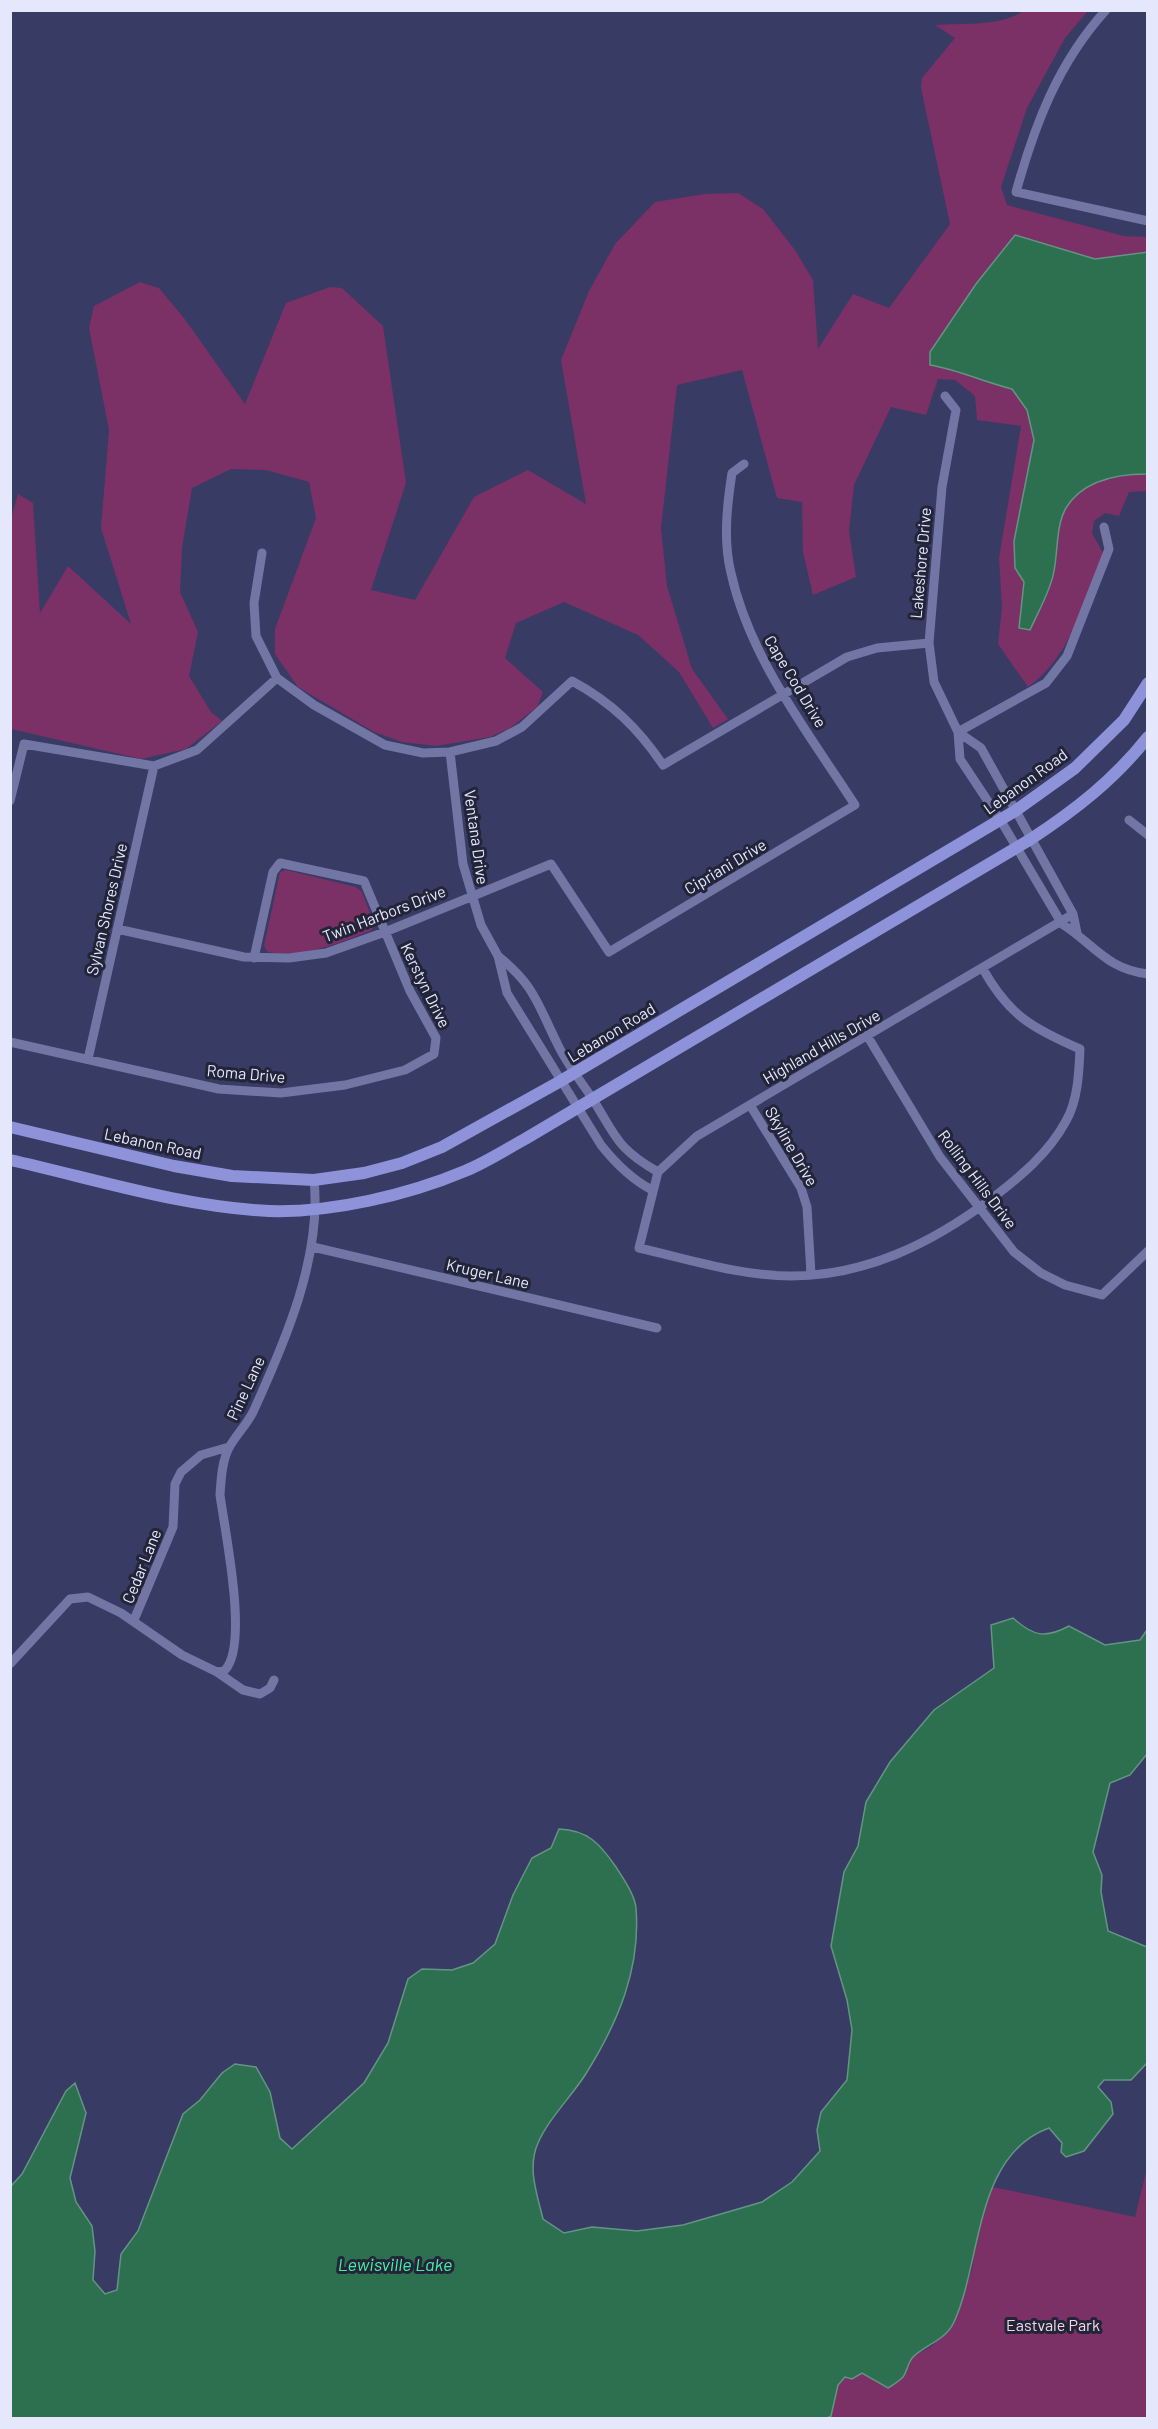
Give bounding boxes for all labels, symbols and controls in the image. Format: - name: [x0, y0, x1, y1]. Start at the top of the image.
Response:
- street label: Lakeshore Drive: [906, 507, 934, 619]
- street label: Cape Cod Drive: [761, 631, 831, 731]
- street label: Lebanon Road: [979, 744, 1071, 818]
- street label: Ventana Drive: [461, 788, 493, 886]
- street label: Cipriani Drive: [681, 834, 769, 898]
- street label: Sylvan Shores Drive: [82, 841, 130, 977]
- street label: Twin Harbors Drive: [320, 881, 448, 945]
- street label: Kerstyn Drive: [397, 939, 455, 1031]
- street label: Lebanon Road: [564, 998, 658, 1066]
- street label: Highland Hills Drive: [759, 1005, 883, 1087]
- street label: Roma Drive: [206, 1060, 286, 1086]
- street label: Skyline Drive: [762, 1103, 822, 1189]
- street label: Lebanon Road: [103, 1123, 203, 1163]
- street label: Rolling Hills Drive: [935, 1126, 1021, 1232]
- street label: Kruger Lane: [445, 1254, 531, 1292]
- street label: Pine Lane: [222, 1353, 268, 1423]
- street label: Cedar Lane: [117, 1526, 165, 1606]
- water label: Lewisville Lake: [338, 2253, 452, 2275]
- park label: Eastvale Park: [1006, 2315, 1100, 2334]

